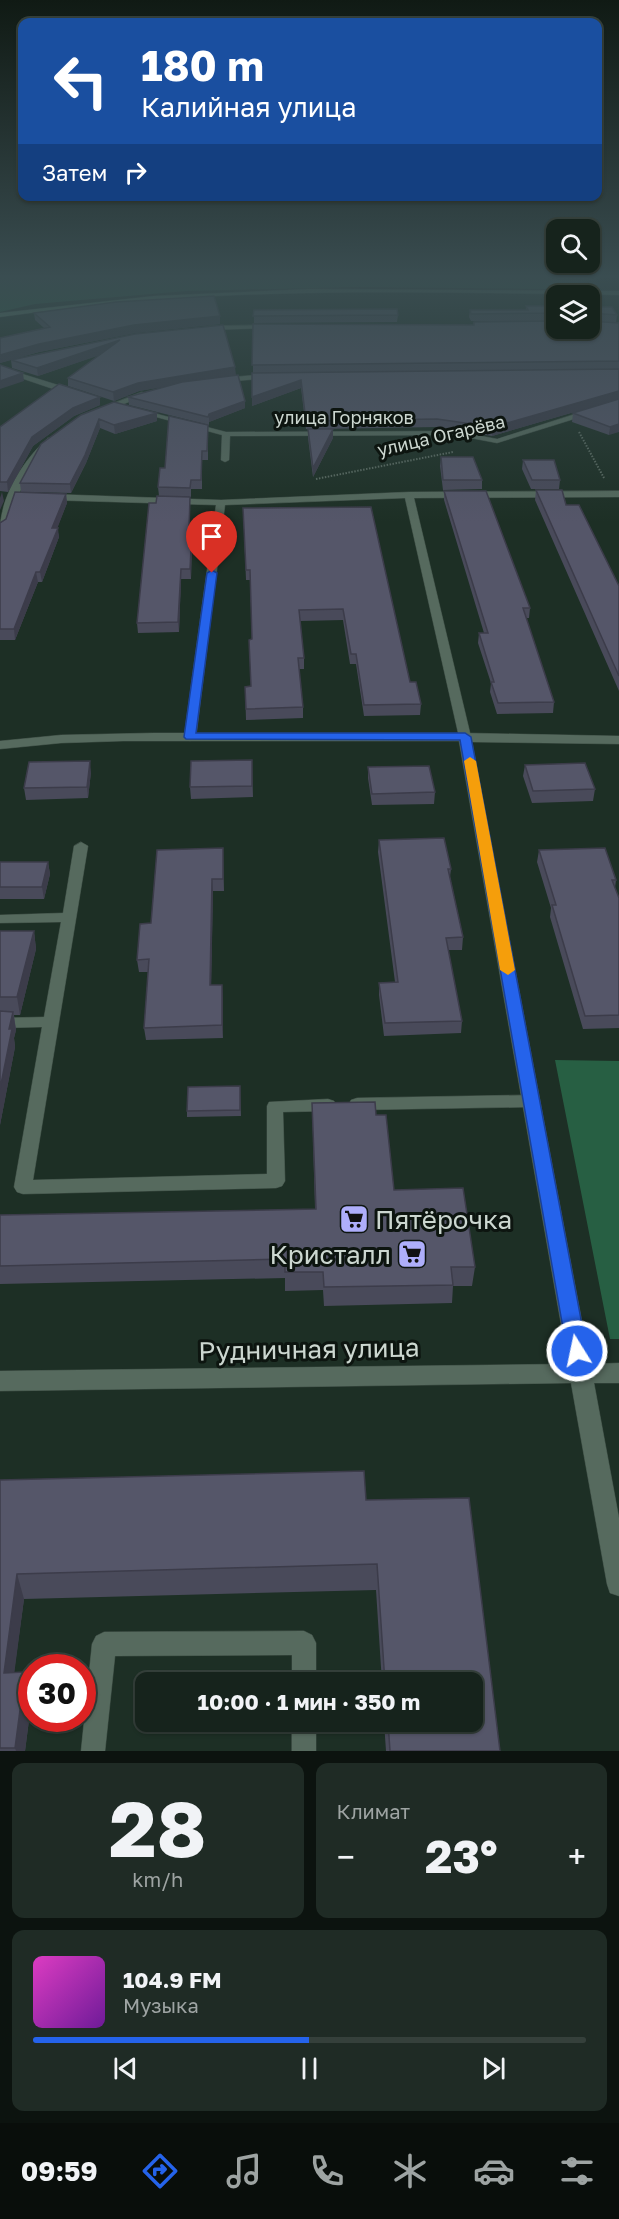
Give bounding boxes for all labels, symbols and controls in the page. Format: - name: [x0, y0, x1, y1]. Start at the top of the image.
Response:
- text: 180 m: [141, 40, 264, 90]
- icon: left: [42, 42, 120, 120]
- text: Калийная улица: [141, 91, 357, 123]
- icon: right: [119, 156, 152, 189]
- text: Затем: [42, 159, 107, 186]
- map controls: [546, 219, 600, 339]
- button: search: [546, 219, 600, 273]
- button: layers: [546, 285, 600, 339]
- street label: улица Горняков: [274, 406, 414, 428]
- street label: улица Огарёва: [375, 410, 507, 460]
- pin: [186, 511, 237, 573]
- icon: arrive: [195, 520, 228, 553]
- supermarket icon: Пятёрочка: [338, 1203, 370, 1235]
- place label: Пятёрочка: [375, 1204, 512, 1235]
- supermarket icon: Кристалл: [396, 1238, 428, 1270]
- place label: Кристалл: [269, 1239, 391, 1270]
- position arrow: [545, 1319, 609, 1383]
- street label: Рудничная улица: [198, 1332, 420, 1366]
- speed limit sign: 30: [18, 1654, 96, 1732]
- text: 10:00 · 1 мин · 350 m: [198, 1688, 420, 1715]
- text: 28: [109, 1781, 207, 1874]
- text: Климат: [337, 1799, 410, 1823]
- text: 23°: [425, 1829, 497, 1883]
- text: −: [337, 1837, 355, 1876]
- text: +: [568, 1837, 586, 1876]
- text: km/h: [132, 1867, 183, 1891]
- text: 104.9 FM: [123, 1966, 222, 1993]
- text: Музыка: [123, 1993, 199, 2017]
- icon: previous: [109, 2052, 142, 2085]
- icon: pause: [293, 2052, 326, 2085]
- icon: next: [477, 2052, 510, 2085]
- icon: directions: [139, 2150, 181, 2192]
- icon: music: [223, 2150, 265, 2192]
- icon: phone: [306, 2150, 348, 2192]
- icon: climate: [389, 2150, 431, 2192]
- icon: car: [473, 2150, 515, 2192]
- icon: filters: [556, 2150, 598, 2192]
- text: 09:59: [21, 2155, 98, 2187]

